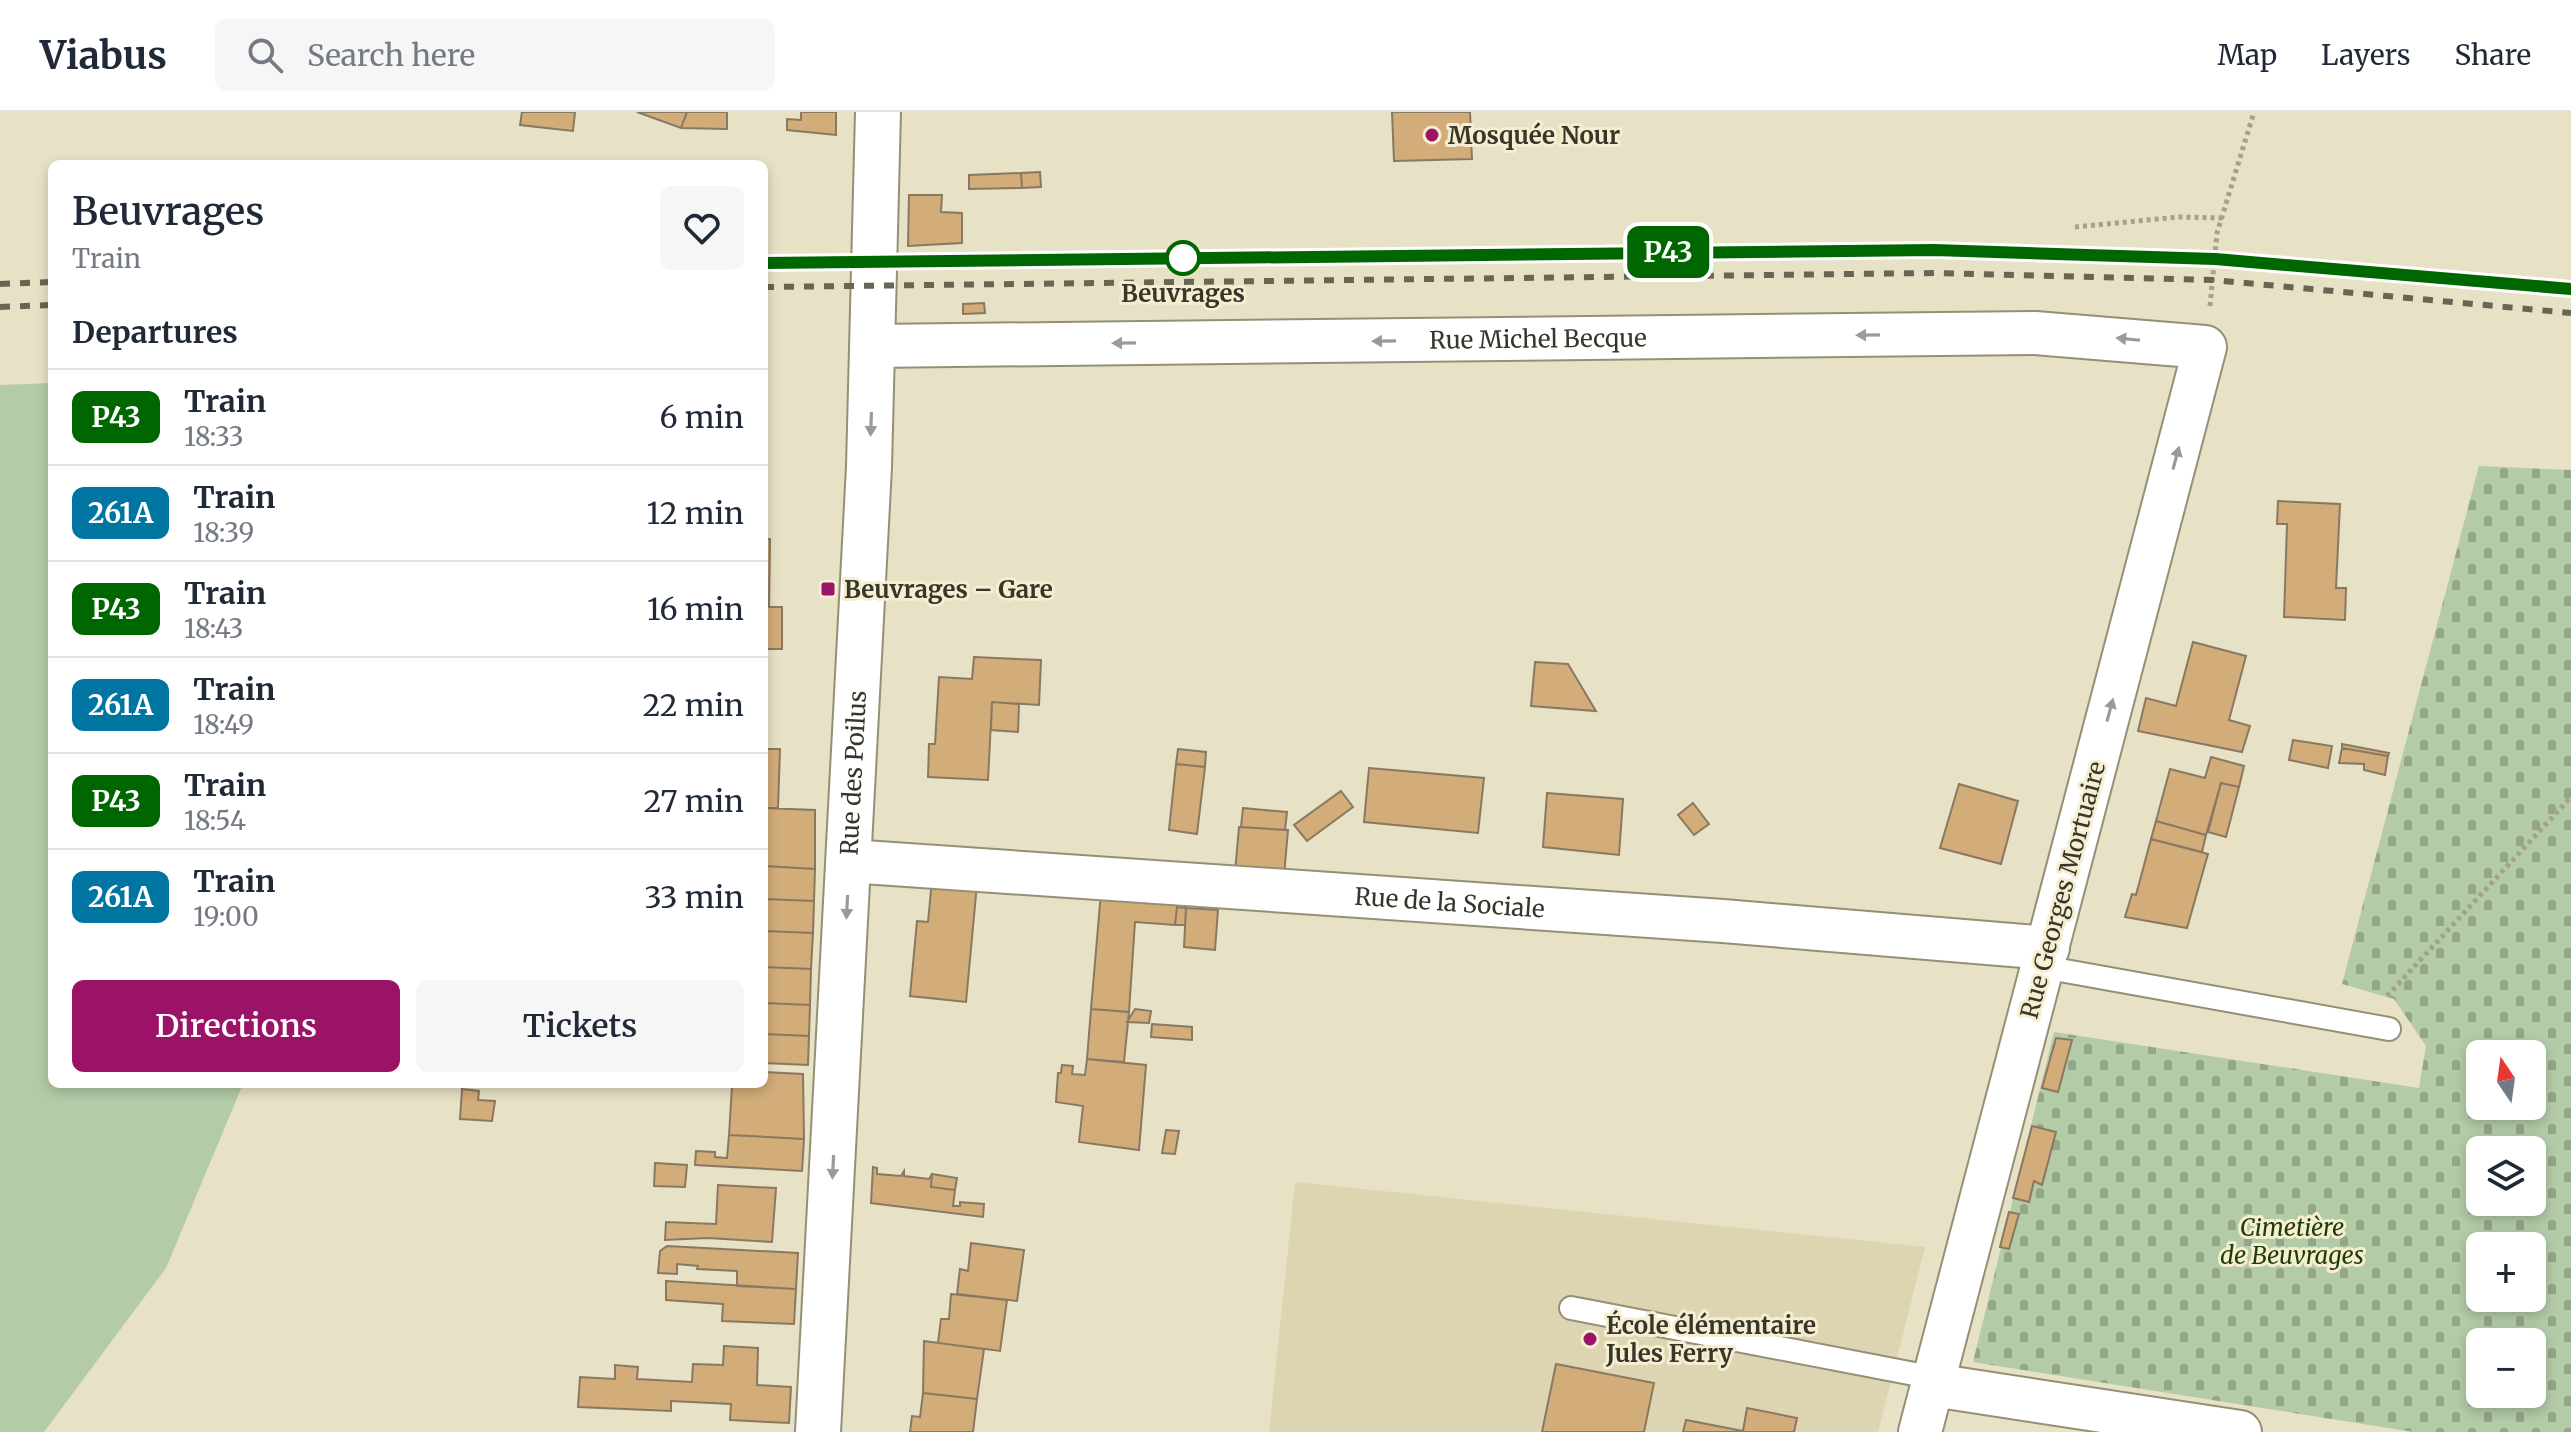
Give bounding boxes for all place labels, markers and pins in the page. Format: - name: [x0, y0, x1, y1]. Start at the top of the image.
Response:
- place label: Mosquée Nour: [1448, 120, 1620, 151]
- marker: Mosquée Nour: [1423, 126, 1441, 144]
- marker: Beuvrages: [1166, 241, 1200, 275]
- place label: Beuvrages: [1121, 278, 1245, 309]
- place label: Beuvrages – Gare: [844, 574, 1053, 605]
- marker: Beuvrages – Gare: [819, 580, 837, 598]
- place label: École élémentaire Jules Ferry: [1605, 1309, 1816, 1369]
- marker: École élémentaire Jules Ferry: [1581, 1330, 1599, 1348]

